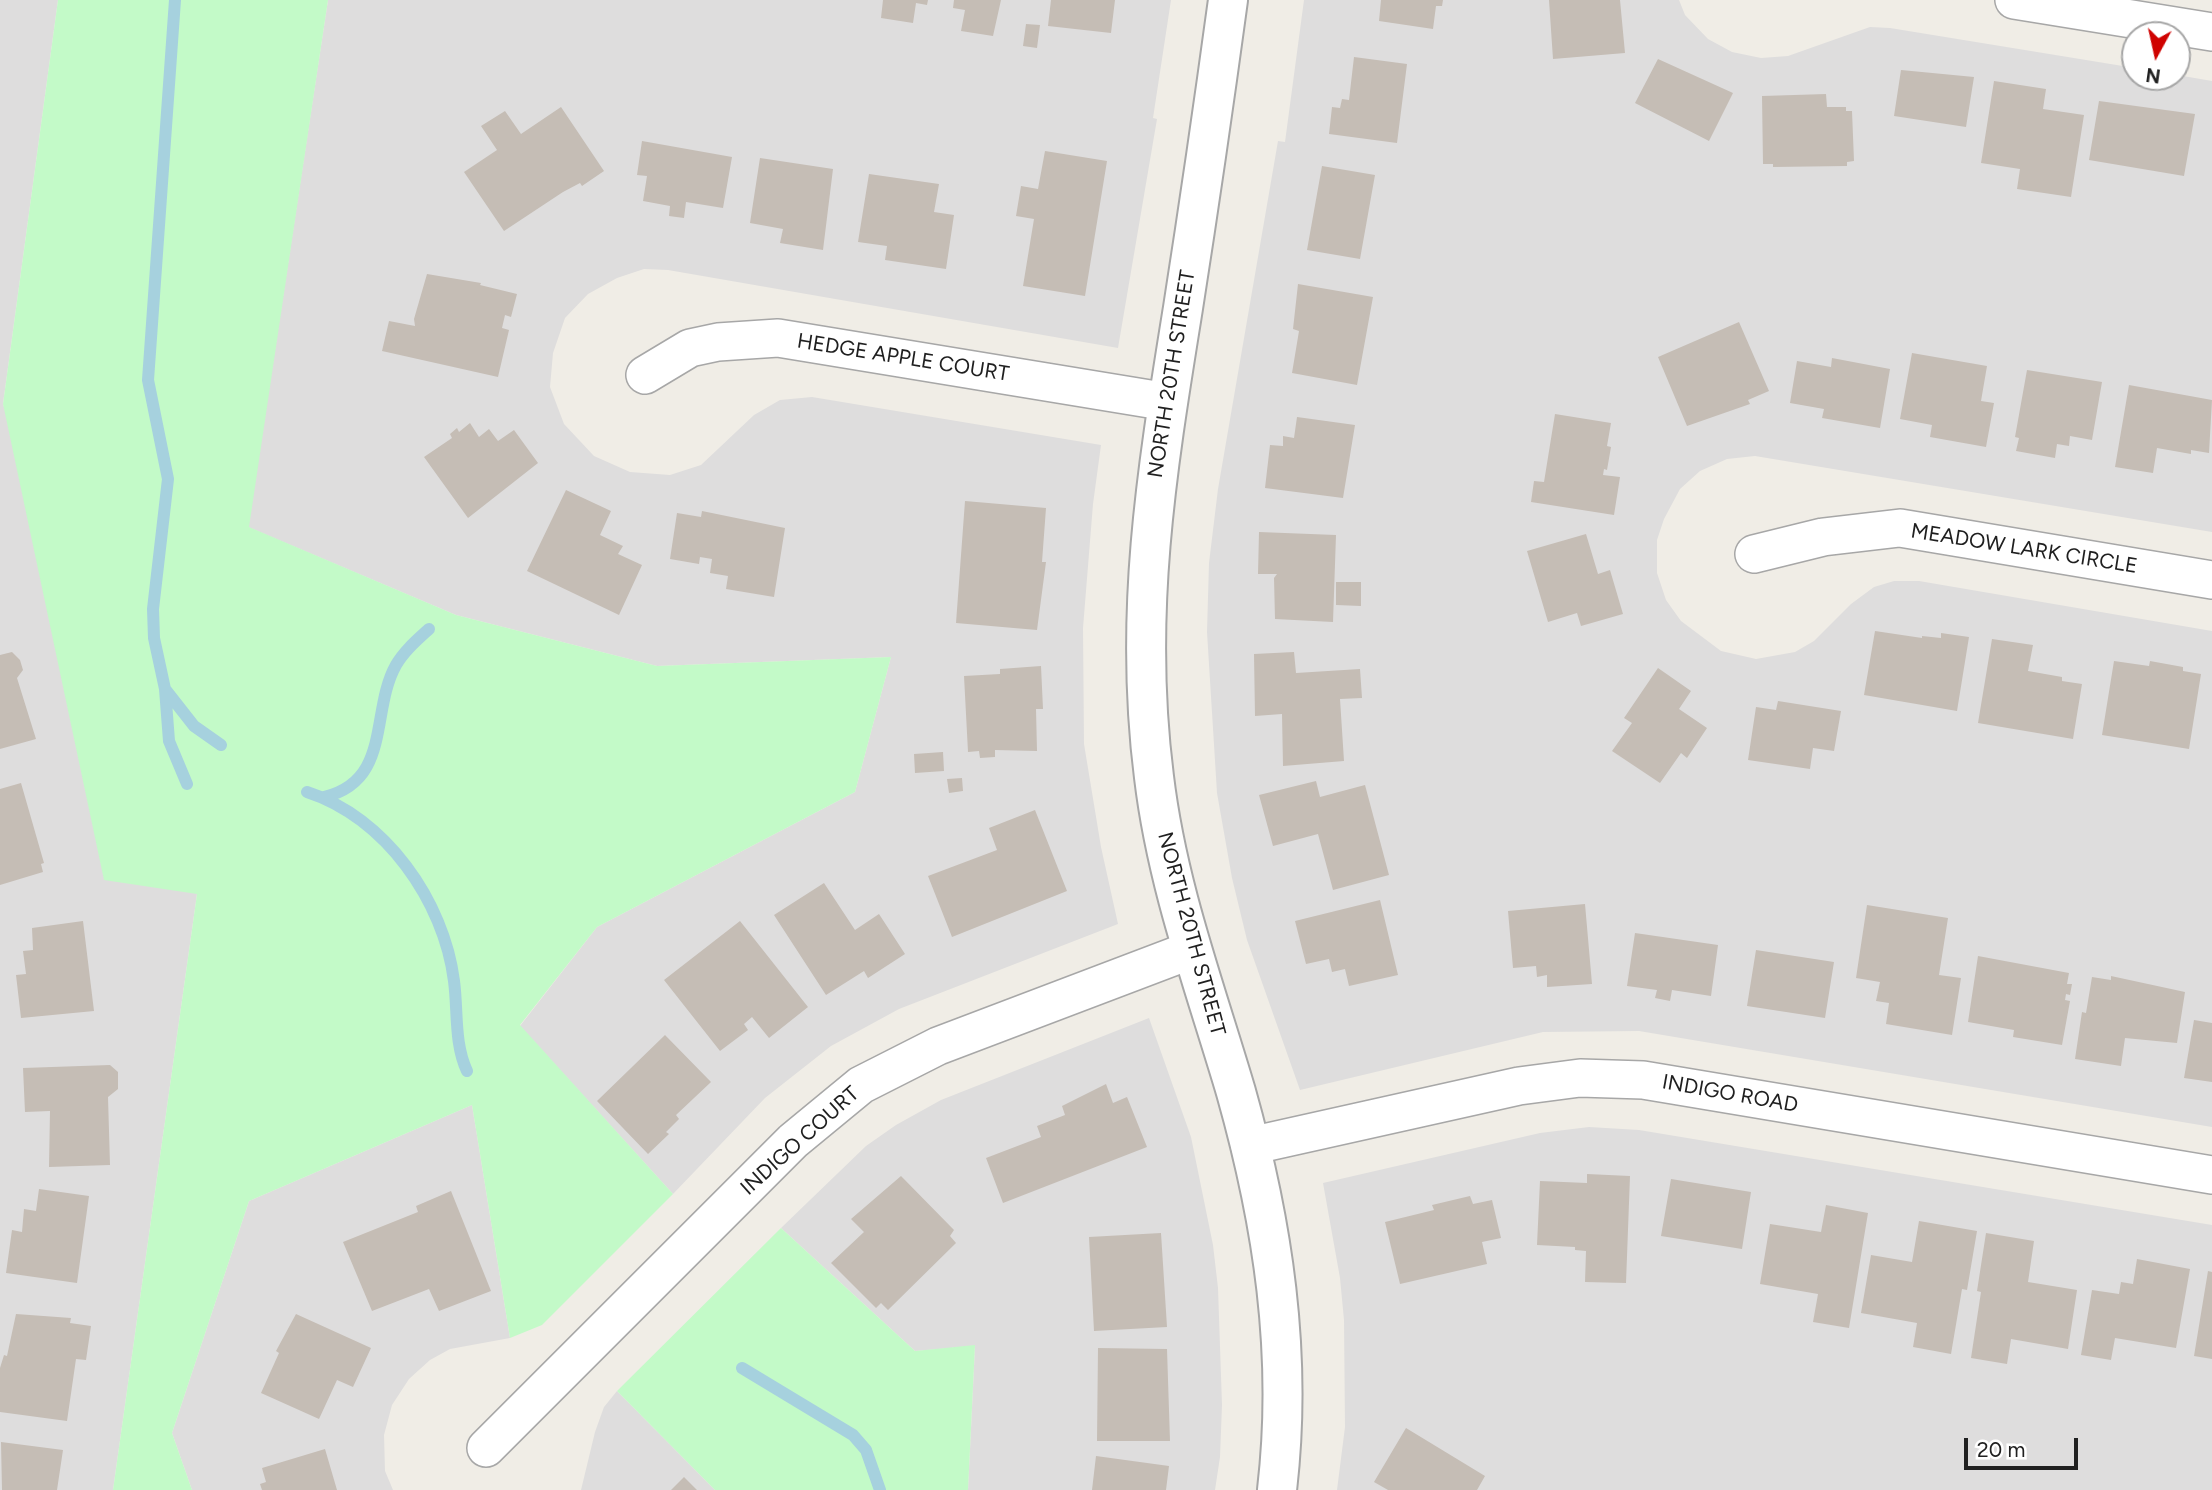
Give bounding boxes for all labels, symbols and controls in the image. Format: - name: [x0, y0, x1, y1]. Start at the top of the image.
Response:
- north arrow: [2121, 21, 2191, 91]
- text: N: [2144, 63, 2162, 88]
- street label: NORTH 20TH STREET: [1143, 268, 1201, 480]
- street label: HEDGE APPLE COURT: [795, 329, 1011, 387]
- street label: MEADOW LARK CIRCLE: [1909, 519, 2139, 579]
- street label: NORTH 20TH STREET: [1152, 829, 1230, 1039]
- street label: INDIGO ROAD: [1660, 1070, 1800, 1118]
- street label: INDIGO COURT: [736, 1081, 864, 1201]
- scale bar: [1967, 1424, 2081, 1468]
- text: 20 m: [1977, 1437, 2025, 1462]

